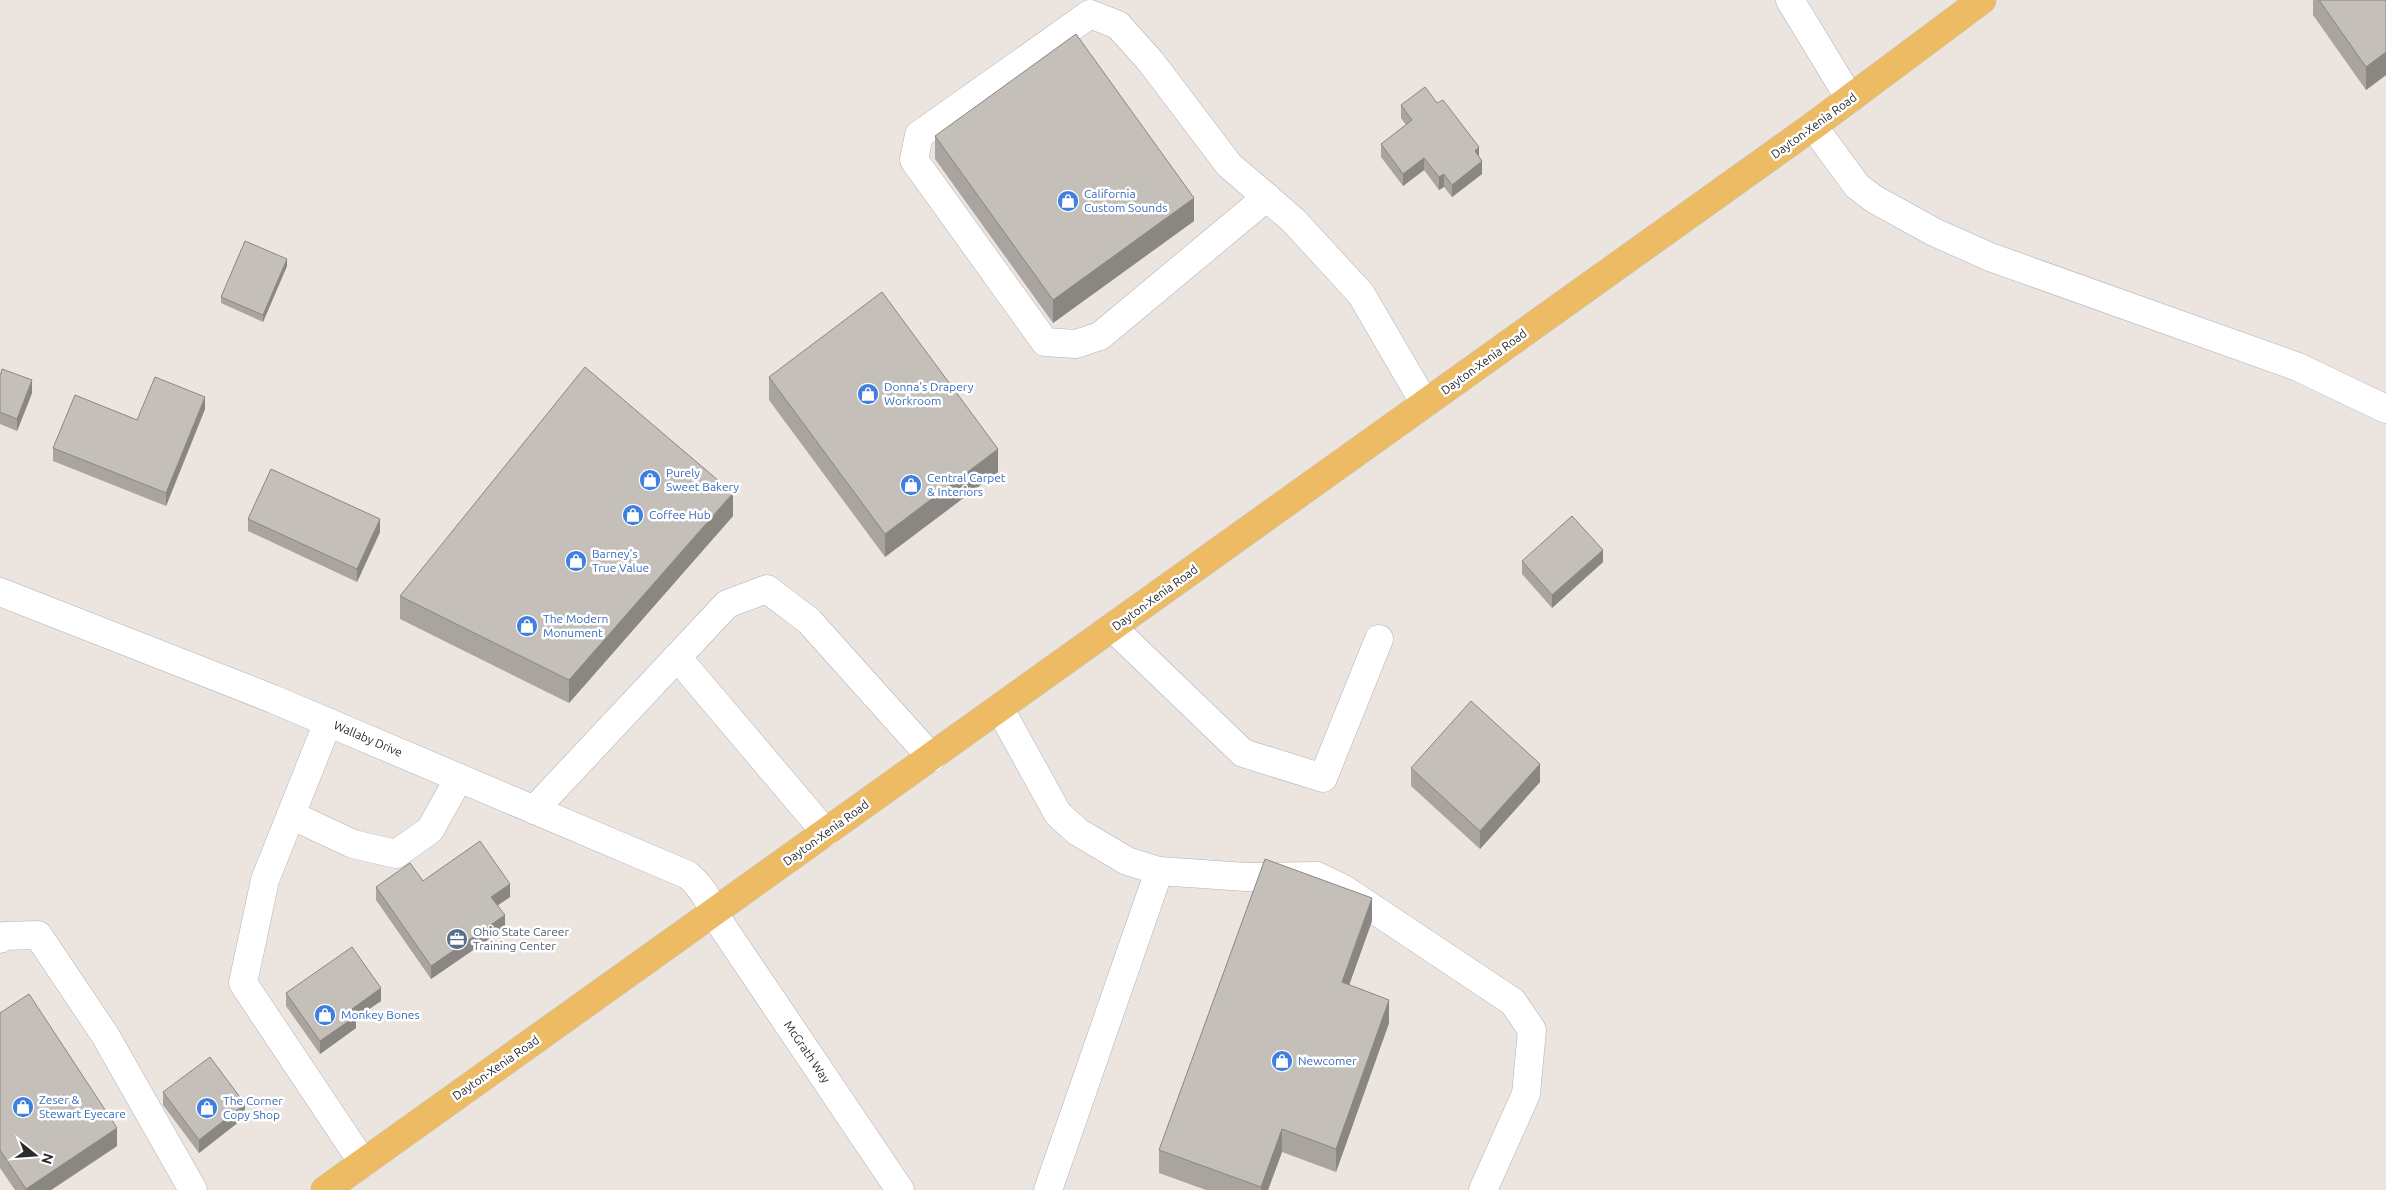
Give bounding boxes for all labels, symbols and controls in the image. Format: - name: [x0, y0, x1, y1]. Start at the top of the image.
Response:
- street label: Dayton-Xenia Road: [1768, 90, 1859, 161]
- place label: California Custom Sounds: [1084, 187, 1167, 214]
- shop icon: California Custom Sounds: [1056, 189, 1080, 213]
- street label: Dayton-Xenia Road: [1438, 326, 1529, 397]
- place label: Donna's Drapery Workroom: [884, 380, 974, 407]
- shop icon: Donna's Drapery Workroom: [856, 382, 880, 406]
- place label: Purely Sweet Bakery: [666, 466, 739, 493]
- shop icon: Purely Sweet Bakery: [638, 468, 662, 492]
- place label: Central Carpet & Interiors: [927, 471, 1006, 498]
- shop icon: Central Carpet & Interiors: [899, 473, 923, 497]
- shop icon: Coffee Hub: [621, 503, 645, 527]
- place label: Coffee Hub: [649, 508, 711, 521]
- place label: Barney's True Value: [592, 547, 649, 574]
- shop icon: Barney's True Value: [564, 549, 588, 573]
- street label: Dayton-Xenia Road: [1109, 562, 1200, 633]
- place label: The Modern Monument: [543, 612, 608, 639]
- shop icon: The Modern Monument: [515, 614, 539, 638]
- street label: Wallaby Drive: [332, 718, 405, 759]
- street label: Dayton-Xenia Road: [780, 797, 871, 868]
- place label: Ohio State Career Training Center: [473, 925, 569, 952]
- office icon: Ohio State Career Training Center: [445, 927, 469, 951]
- shop icon: Monkey Bones: [313, 1003, 337, 1027]
- place label: Monkey Bones: [341, 1008, 420, 1021]
- street label: McGrath Way: [782, 1018, 833, 1085]
- street label: Dayton-Xenia Road: [450, 1033, 541, 1102]
- shop icon: Newcomer: [1270, 1049, 1294, 1073]
- place label: Newcomer: [1298, 1054, 1357, 1067]
- place label: Zeser & Stewart Eyecare: [39, 1093, 126, 1120]
- place label: The Corner Copy Shop: [223, 1094, 283, 1121]
- shop icon: Zeser & Stewart Eyecare: [11, 1095, 35, 1119]
- shop icon: The Corner Copy Shop: [195, 1096, 219, 1120]
- north arrow: [10, 1130, 60, 1180]
- text: N: [38, 1151, 57, 1166]

